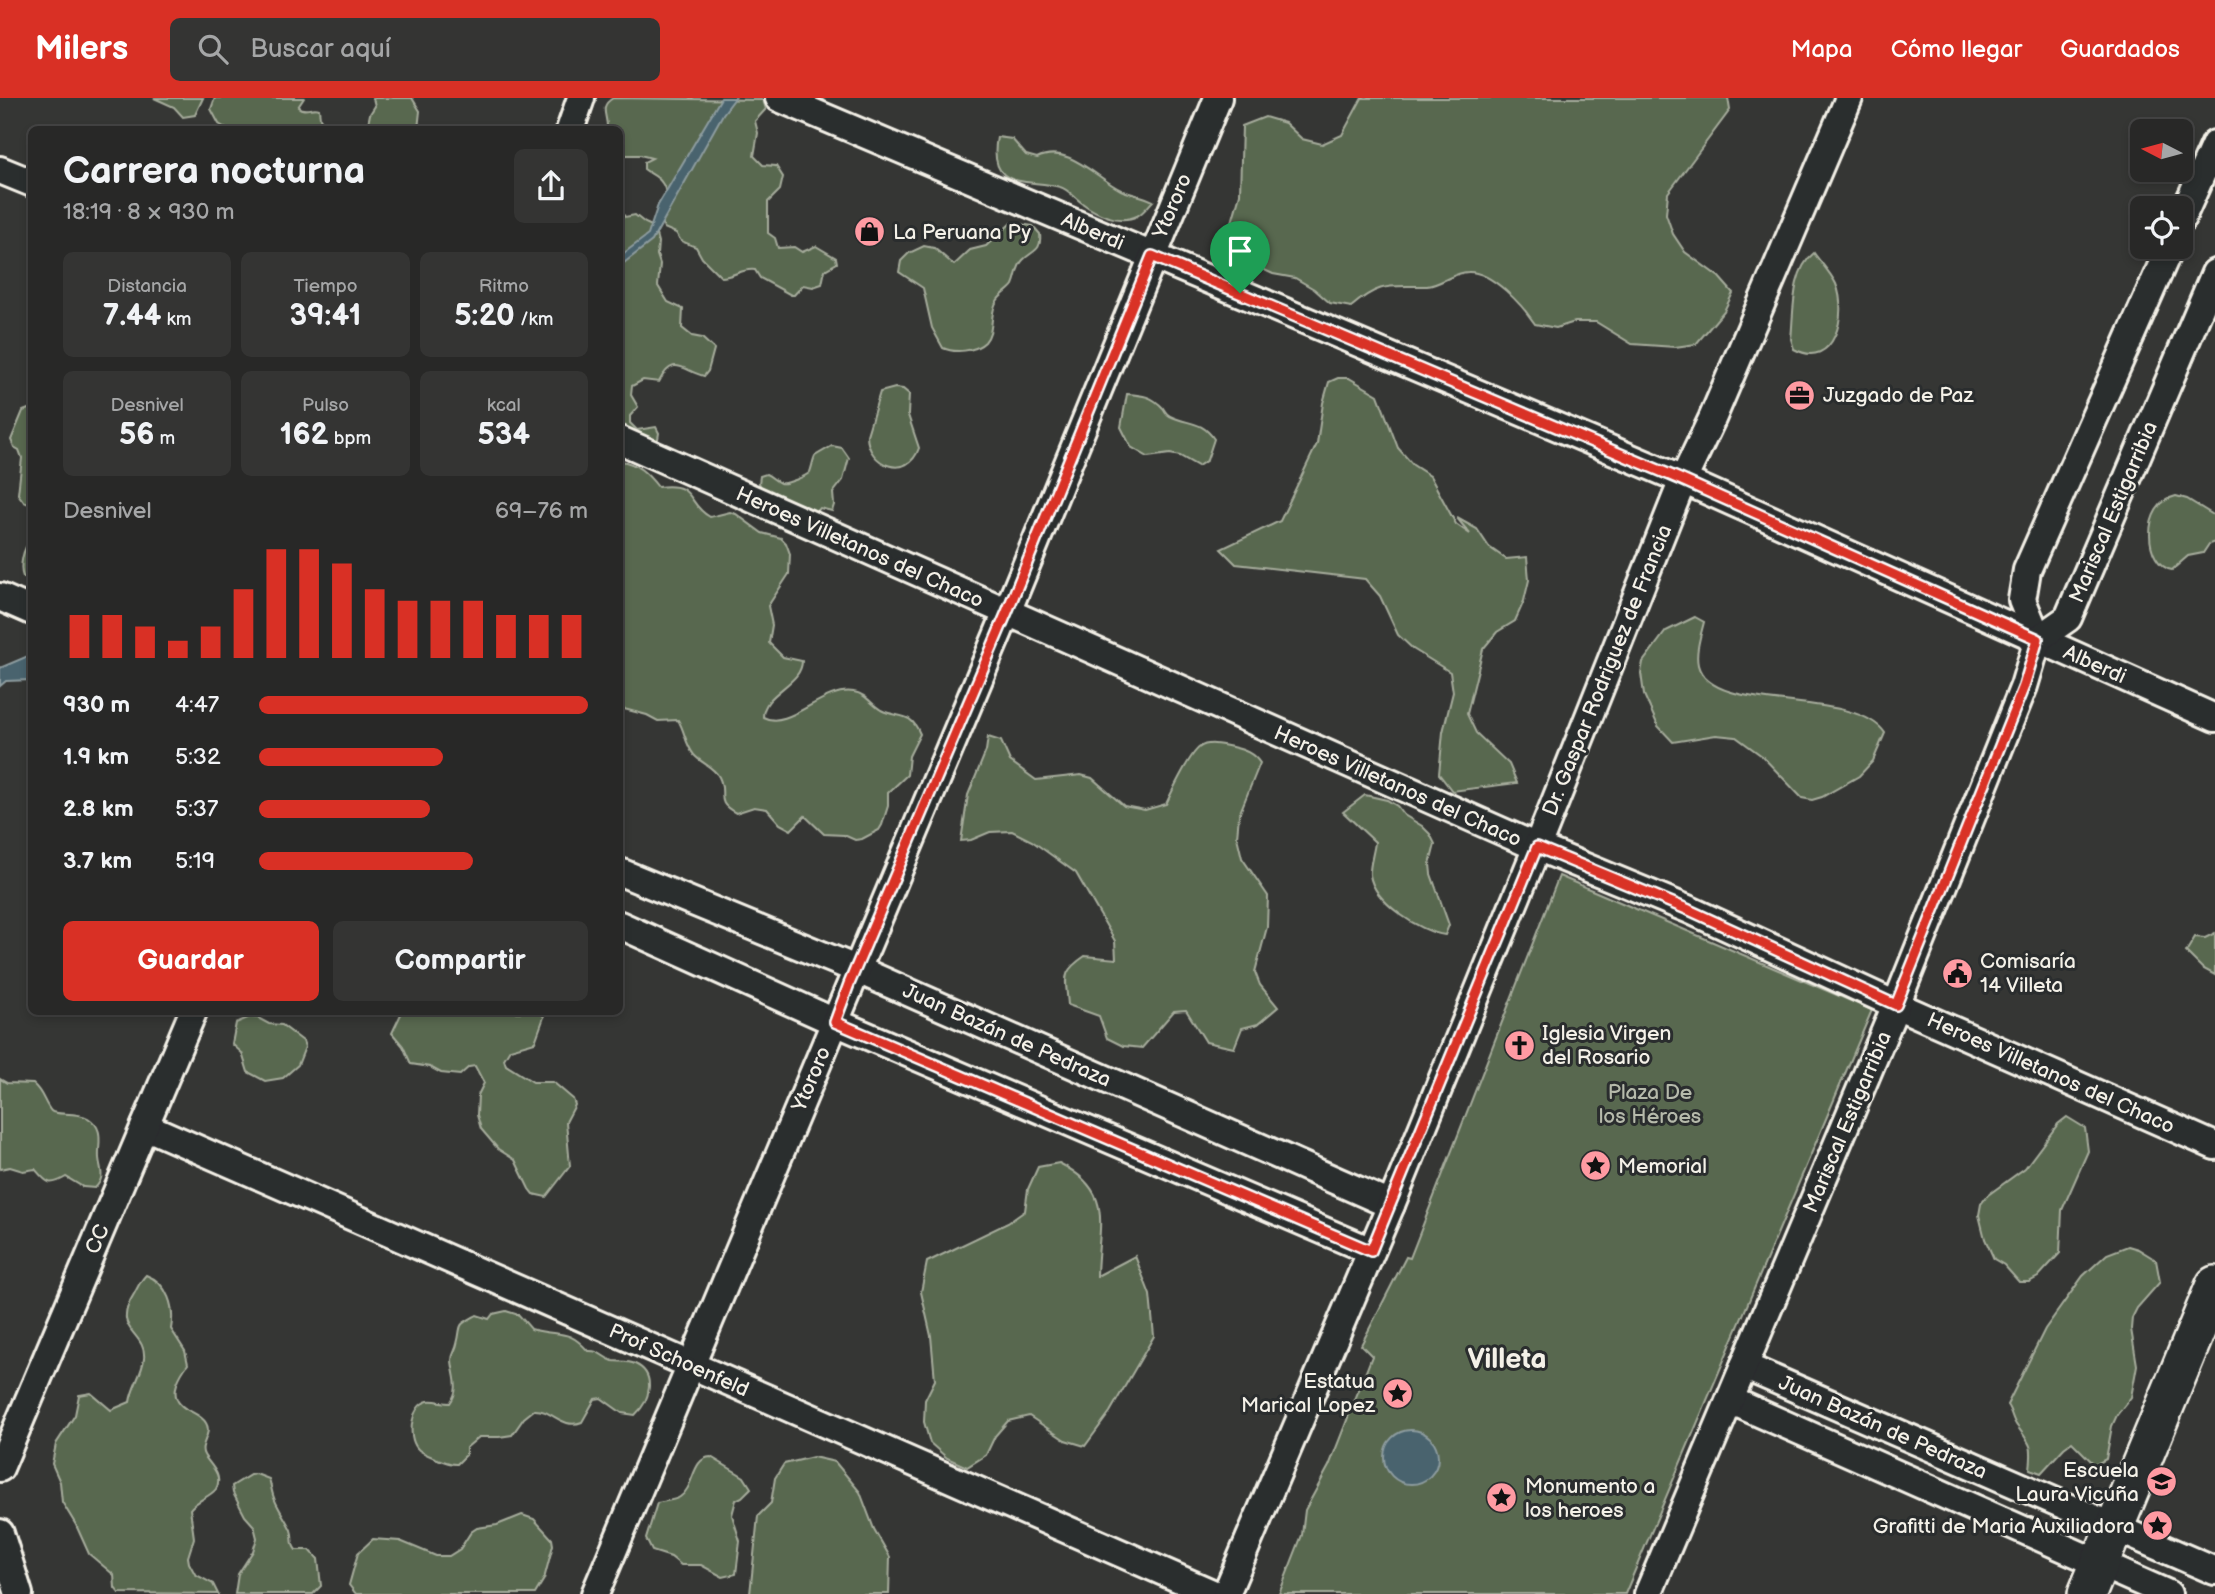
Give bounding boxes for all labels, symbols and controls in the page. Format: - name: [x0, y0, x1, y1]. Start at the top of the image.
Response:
- search box: [170, 18, 660, 81]
- text: Milers: [35, 29, 128, 69]
- icon: search: [194, 30, 232, 68]
- text: Buscar aquí: [250, 34, 391, 65]
- text: Mapa: [1791, 35, 1853, 64]
- text: Cómo llegar: [1891, 35, 2022, 64]
- text: Guardados: [2060, 35, 2180, 64]
- north arrow: [2130, 119, 2193, 182]
- map controls: [2130, 119, 2193, 259]
- text: Carrera nocturna: [63, 149, 365, 194]
- button: share: [514, 149, 588, 223]
- street label: Ytororo: [1147, 170, 1197, 243]
- button: locate: [2130, 196, 2193, 259]
- text: 18:19 · 8 × 930 m: [63, 198, 234, 226]
- street label: Alberdi: [1058, 207, 1128, 256]
- shop icon: La Peruana Py: [853, 215, 887, 249]
- place label: La Peruana Py: [893, 220, 1031, 245]
- pin: [1210, 221, 1270, 293]
- icon: arrive: [1221, 232, 1259, 270]
- text: Distancia: [107, 275, 187, 298]
- text: Tiempo: [294, 275, 357, 298]
- text: Ritmo: [479, 275, 529, 298]
- text: 7.44: [103, 298, 161, 334]
- text: 39:41: [289, 298, 361, 334]
- text: 5:20: [454, 298, 515, 334]
- text: km: [161, 308, 191, 331]
- text: /km: [515, 308, 554, 331]
- office icon: Juzgado de Paz: [1783, 378, 1817, 412]
- place label: Juzgado de Paz: [1823, 383, 1974, 408]
- text: Desnivel: [111, 394, 184, 417]
- text: Pulso: [302, 394, 349, 417]
- text: kcal: [487, 394, 521, 417]
- text: 56: [119, 417, 154, 453]
- text: 162: [280, 417, 329, 453]
- text: 534: [478, 417, 530, 453]
- street label: Mariscal Estigarribia: [2064, 418, 2163, 607]
- text: m: [154, 427, 175, 450]
- text: bpm: [329, 427, 371, 450]
- street label: Heroes Villetanos del Chaco: [732, 481, 987, 613]
- text: Desnivel: [63, 497, 152, 525]
- text: 69–76 m: [495, 497, 588, 525]
- street label: Dr. Gaspar Rodriguez de Francia: [1537, 521, 1677, 819]
- street label: Alberdi: [2060, 640, 2130, 689]
- text: 930 m: [63, 691, 130, 719]
- text: 4:47: [175, 691, 219, 719]
- street label: Heroes Villetanos del Chaco: [1270, 720, 1525, 852]
- text: 1.9 km: [63, 743, 129, 771]
- text: 5:32: [175, 743, 221, 771]
- text: 2.8 km: [63, 795, 134, 823]
- text: 5:37: [175, 795, 218, 823]
- text: 3.7 km: [63, 847, 132, 875]
- text: 5:19: [175, 847, 215, 875]
- button: Guardar: [63, 921, 319, 1001]
- button: Compartir: [333, 921, 588, 1001]
- place label: Comisaría 14 Villeta: [1980, 949, 2076, 998]
- public building icon: Comisaría 14 Villeta: [1940, 956, 1974, 990]
- street label: Juan Bazán de Pedraza: [899, 978, 1115, 1093]
- street label: Heroes Villetanos del Chaco: [1923, 1007, 2178, 1139]
- place label: Iglesia Virgen del Rosario: [1542, 1021, 1671, 1070]
- church icon: Iglesia Virgen del Rosario: [1502, 1028, 1536, 1062]
- street label: Mariscal Estigarribia: [1798, 1028, 1897, 1217]
- street label: Ytororo: [786, 1043, 836, 1116]
- park label: Plaza De los Héroes: [1599, 1080, 1701, 1129]
- place icon: Memorial: [1578, 1149, 1612, 1183]
- place label: Memorial: [1618, 1154, 1707, 1179]
- street label: CC: [80, 1221, 115, 1258]
- street label: Prof Schoenfeld: [605, 1318, 753, 1402]
- district label: Villeta: [1468, 1343, 1546, 1376]
- place label: Estatua Marical Lopez: [1241, 1369, 1376, 1418]
- street label: Juan Bazán de Pedraza: [1775, 1370, 1991, 1485]
- place icon: Estatua Marical Lopez: [1381, 1376, 1415, 1410]
- place label: Escuela Laura Vicuña: [2015, 1458, 2139, 1507]
- school or university icon: Escuela Laura Vicuña: [2145, 1465, 2179, 1499]
- place label: Monumento a los heroes: [1525, 1474, 1655, 1523]
- place icon: Monumento a los heroes: [1485, 1481, 1519, 1515]
- place icon: Grafitti de Maria Auxiliadora: [2141, 1509, 2175, 1543]
- place label: Grafitti de Maria Auxiliadora: [1873, 1514, 2135, 1539]

